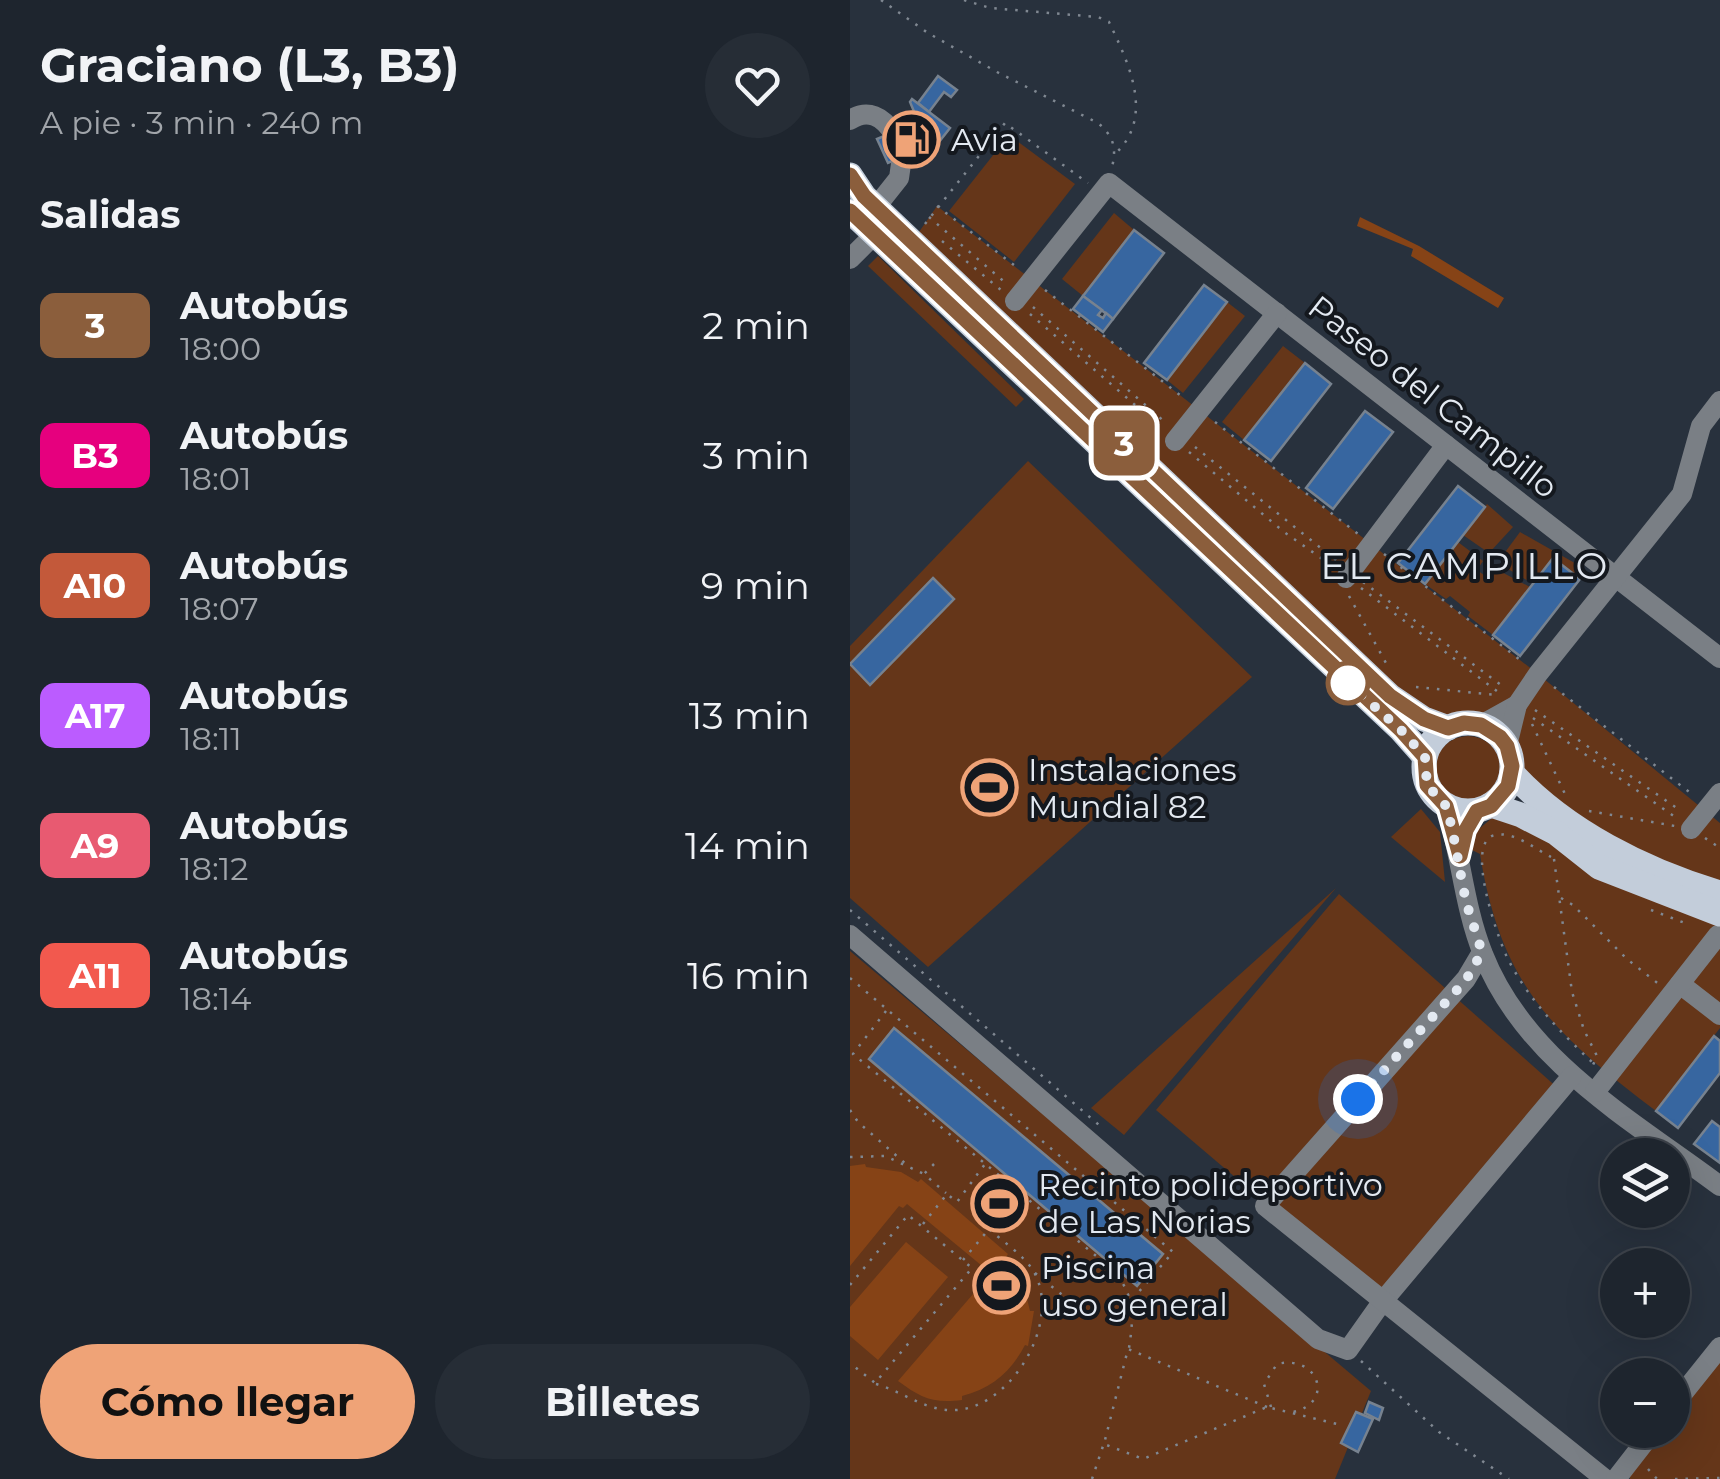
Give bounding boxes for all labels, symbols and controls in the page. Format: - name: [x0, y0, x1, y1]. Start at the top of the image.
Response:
- button: heart: [705, 33, 810, 138]
- text: Graciano (L3, B3): [40, 36, 460, 94]
- text: A pie · 3 min · 240 m: [40, 103, 363, 142]
- fuel station icon: Avia: [882, 110, 942, 170]
- place label: Avia: [951, 120, 1018, 159]
- text: Salidas: [40, 191, 181, 238]
- text: Autobús: [180, 282, 348, 329]
- street label: Paseo del Campillo: [1301, 287, 1566, 506]
- text: 2 min: [702, 302, 810, 349]
- text: 3: [85, 304, 105, 347]
- text: 18:00: [180, 329, 261, 368]
- line badge: 3: [1092, 410, 1156, 476]
- text: Autobús: [180, 412, 348, 459]
- text: 3: [1114, 422, 1134, 465]
- text: 3 min: [702, 432, 810, 479]
- text: B3: [71, 434, 119, 477]
- text: 18:01: [180, 459, 252, 498]
- text: Autobús: [180, 542, 348, 589]
- district label: EL CAMPILLO: [1320, 542, 1610, 589]
- text: 9 min: [701, 562, 810, 609]
- text: A10: [64, 564, 126, 607]
- text: 18:07: [180, 589, 259, 628]
- unlabelled marker: [1327, 662, 1369, 704]
- text: Autobús: [180, 672, 348, 719]
- text: 13 min: [689, 692, 810, 739]
- text: A17: [65, 694, 125, 737]
- text: 18:11: [180, 719, 242, 758]
- place label: Instalaciones Mundial 82: [1028, 750, 1237, 826]
- sports icon: Instalaciones Mundial 82: [959, 758, 1019, 818]
- text: Autobús: [180, 802, 348, 849]
- text: 14 min: [685, 822, 810, 869]
- text: A9: [71, 824, 119, 867]
- text: 18:12: [180, 849, 248, 888]
- text: Autobús: [180, 932, 348, 979]
- text: 16 min: [687, 952, 810, 999]
- text: A11: [69, 954, 121, 997]
- text: 18:14: [180, 979, 251, 1018]
- your location: [1333, 1074, 1383, 1124]
- map controls: [1600, 1138, 1690, 1448]
- button: layers: [1600, 1138, 1690, 1228]
- place label: Recinto polideportivo de Las Norias: [1038, 1165, 1383, 1241]
- sports icon: Recinto polideportivo de Las Norias: [969, 1173, 1029, 1233]
- place label: Piscina uso general: [1041, 1248, 1228, 1324]
- button: +: [1600, 1248, 1690, 1338]
- sports icon: Piscina uso general: [972, 1256, 1032, 1316]
- button: Cómo llegar: [40, 1344, 415, 1459]
- button: Billetes: [435, 1344, 810, 1459]
- button: −: [1600, 1358, 1690, 1448]

